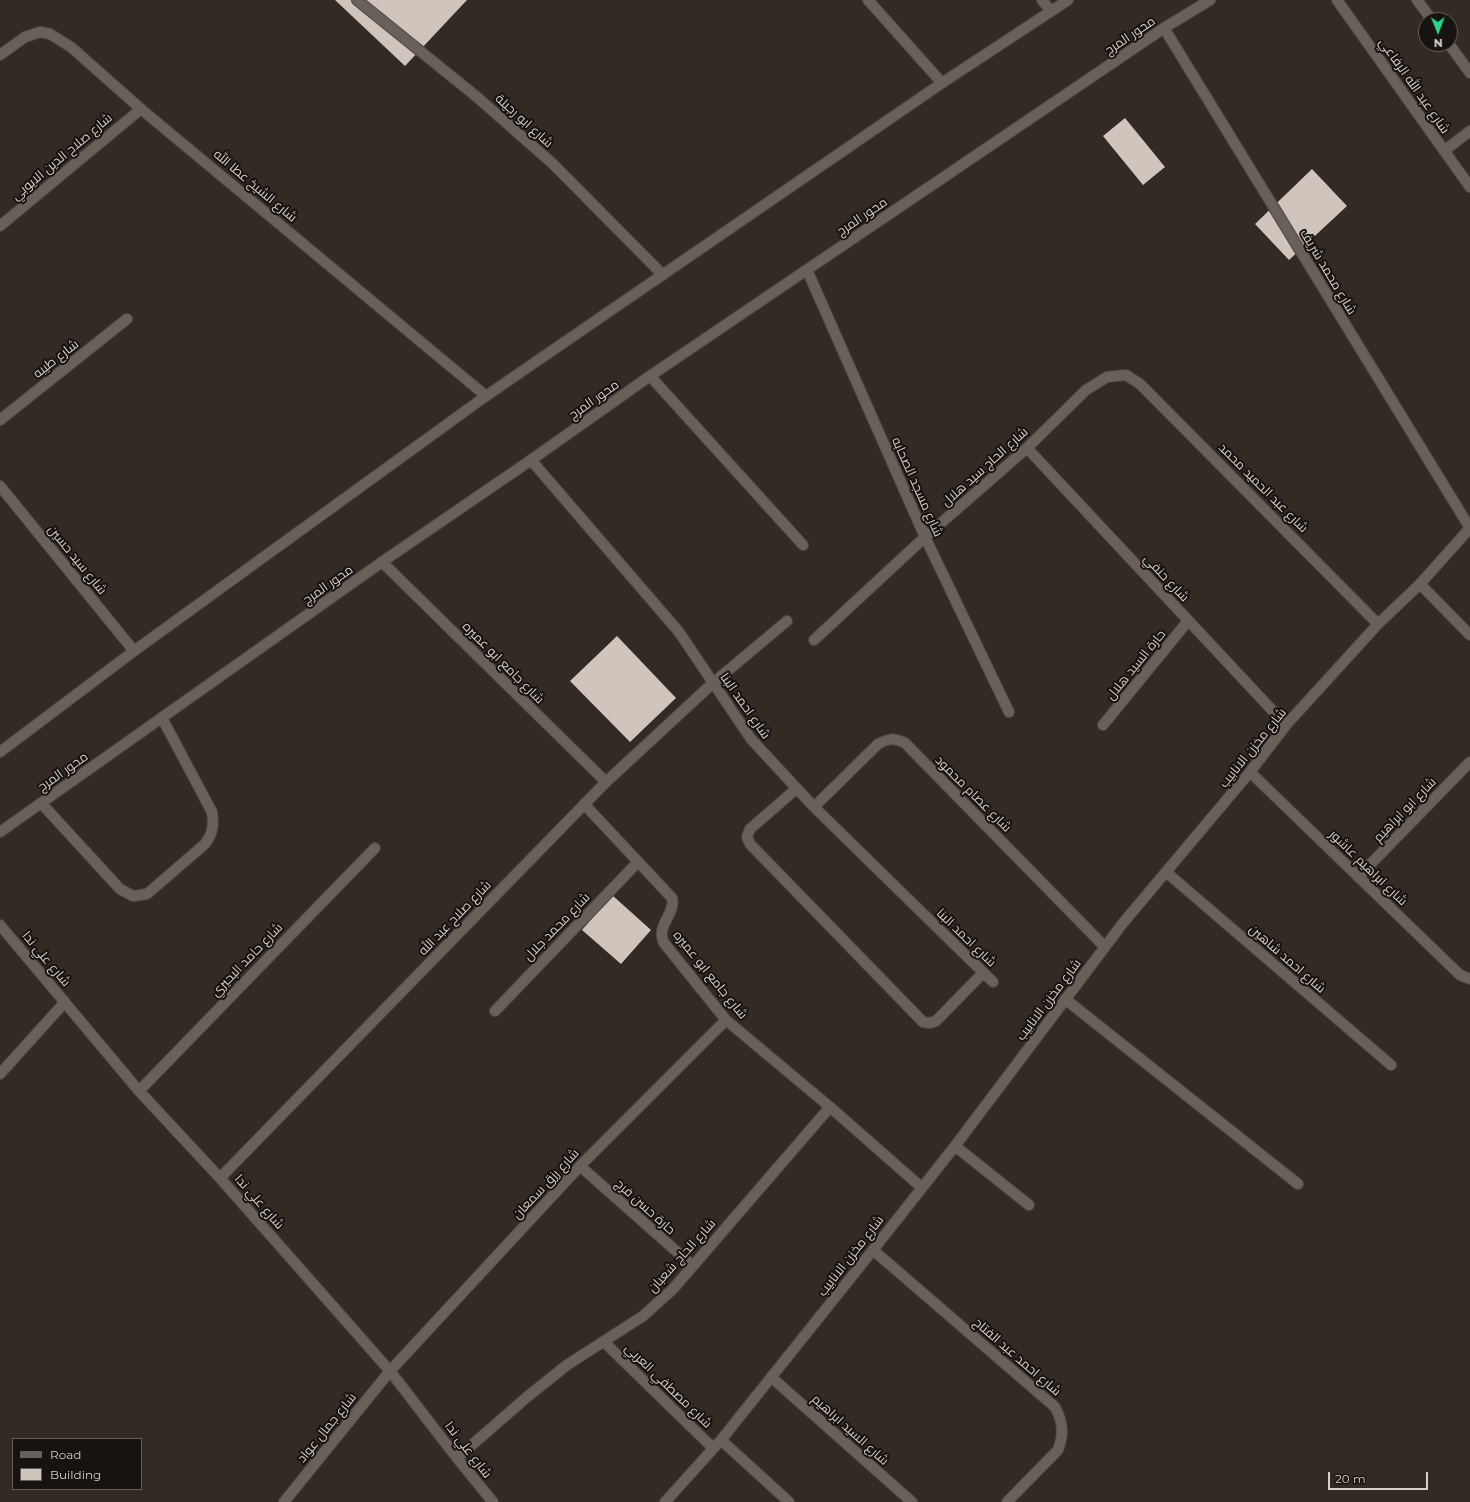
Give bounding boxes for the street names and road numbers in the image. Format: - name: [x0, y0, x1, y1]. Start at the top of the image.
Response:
- street label: محور المرج: [1102, 13, 1158, 59]
- street label: شارع عبد الله الرفاعي: [1375, 35, 1453, 137]
- street label: شارع ابو رجيلة: [492, 91, 556, 151]
- street label: شارع صلاح الدين الايوبي: [8, 110, 116, 204]
- street label: شارع الشيخ عطا الله: [210, 147, 300, 225]
- street label: محور المرج: [834, 194, 890, 240]
- street label: شارع محمد شريف: [1296, 227, 1360, 317]
- street label: شارع طيبه: [30, 336, 82, 382]
- street label: محور المرج: [566, 377, 622, 423]
- street label: شارع الحاج سيد هلال: [939, 424, 1031, 510]
- street label: شارع مسجد الصحابه: [888, 435, 946, 539]
- street label: شارع عبد الحميد محمد: [1215, 440, 1311, 536]
- street label: شارع سيد حسين: [44, 522, 110, 598]
- street label: شارع حنفي: [1140, 551, 1192, 605]
- street label: محور المرج: [300, 562, 356, 608]
- street label: شارع جامع ابو عميره: [459, 619, 547, 707]
- street label: حارة السيد هلال: [1103, 627, 1169, 703]
- street label: شارع احمد البنا: [717, 670, 773, 742]
- street label: شارع مخزن الانابيب: [1216, 705, 1290, 791]
- street label: محور المرج: [35, 749, 91, 795]
- street label: شارع عصام محمود: [932, 753, 1014, 835]
- street label: شارع ابو ابراهيم: [1370, 775, 1440, 845]
- street label: شارع ابراهيم عاشور: [1326, 827, 1410, 909]
- street label: شارع صلاح عبد الله: [415, 877, 495, 959]
- street label: شارع محمد جلال: [521, 890, 593, 964]
- street label: شارع احمد البنا: [933, 906, 999, 970]
- street label: شارع حامد البحيري: [208, 920, 286, 1000]
- street label: شارع احمد شاهين: [1246, 922, 1328, 996]
- street label: شارع علي ندا: [18, 928, 74, 990]
- street label: شارع جامع ابو عميره: [670, 928, 750, 1022]
- street label: شارع مخزن الانابيب: [1013, 956, 1085, 1044]
- street label: شارع رزق سمعان: [509, 1146, 583, 1222]
- street label: شارع علي ندا: [231, 1171, 287, 1233]
- street label: حارة حسن فرج: [612, 1176, 678, 1238]
- street label: شارع مخزن الانابيب: [815, 1213, 887, 1299]
- street label: شارع الحاج شعبان: [645, 1216, 719, 1296]
- street label: شارع احمد عبد الفتاح: [970, 1315, 1064, 1399]
- street label: شارع مصطفي العربي: [621, 1340, 715, 1432]
- street label: شارع جمال عواد: [294, 1390, 360, 1466]
- street label: شارع السيد ابراهيم: [808, 1391, 892, 1469]
- street label: شارع علي ندا: [441, 1419, 495, 1481]

